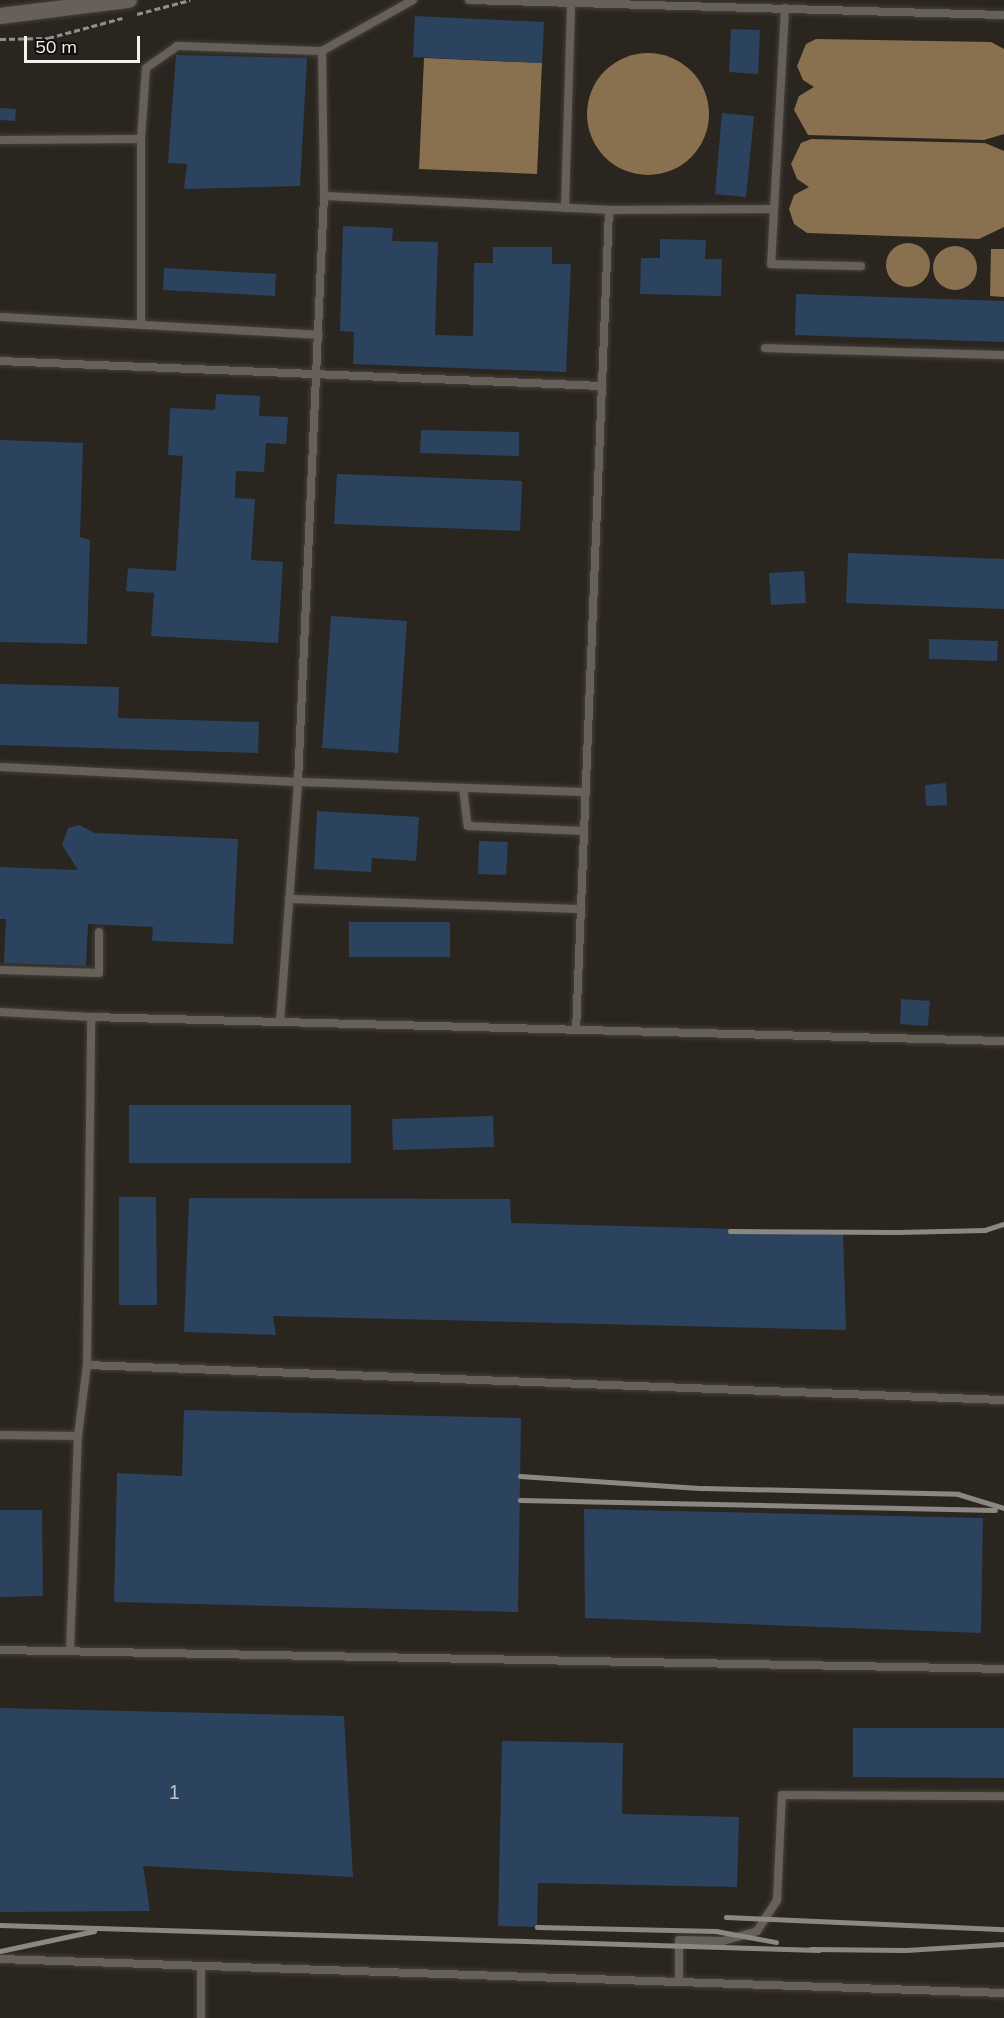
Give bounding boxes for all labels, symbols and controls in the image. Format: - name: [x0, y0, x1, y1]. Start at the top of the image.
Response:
- scale bar: [27, 24, 142, 62]
- text: 50 m: [35, 35, 77, 58]
- house number: 1: [168, 1779, 180, 1803]

